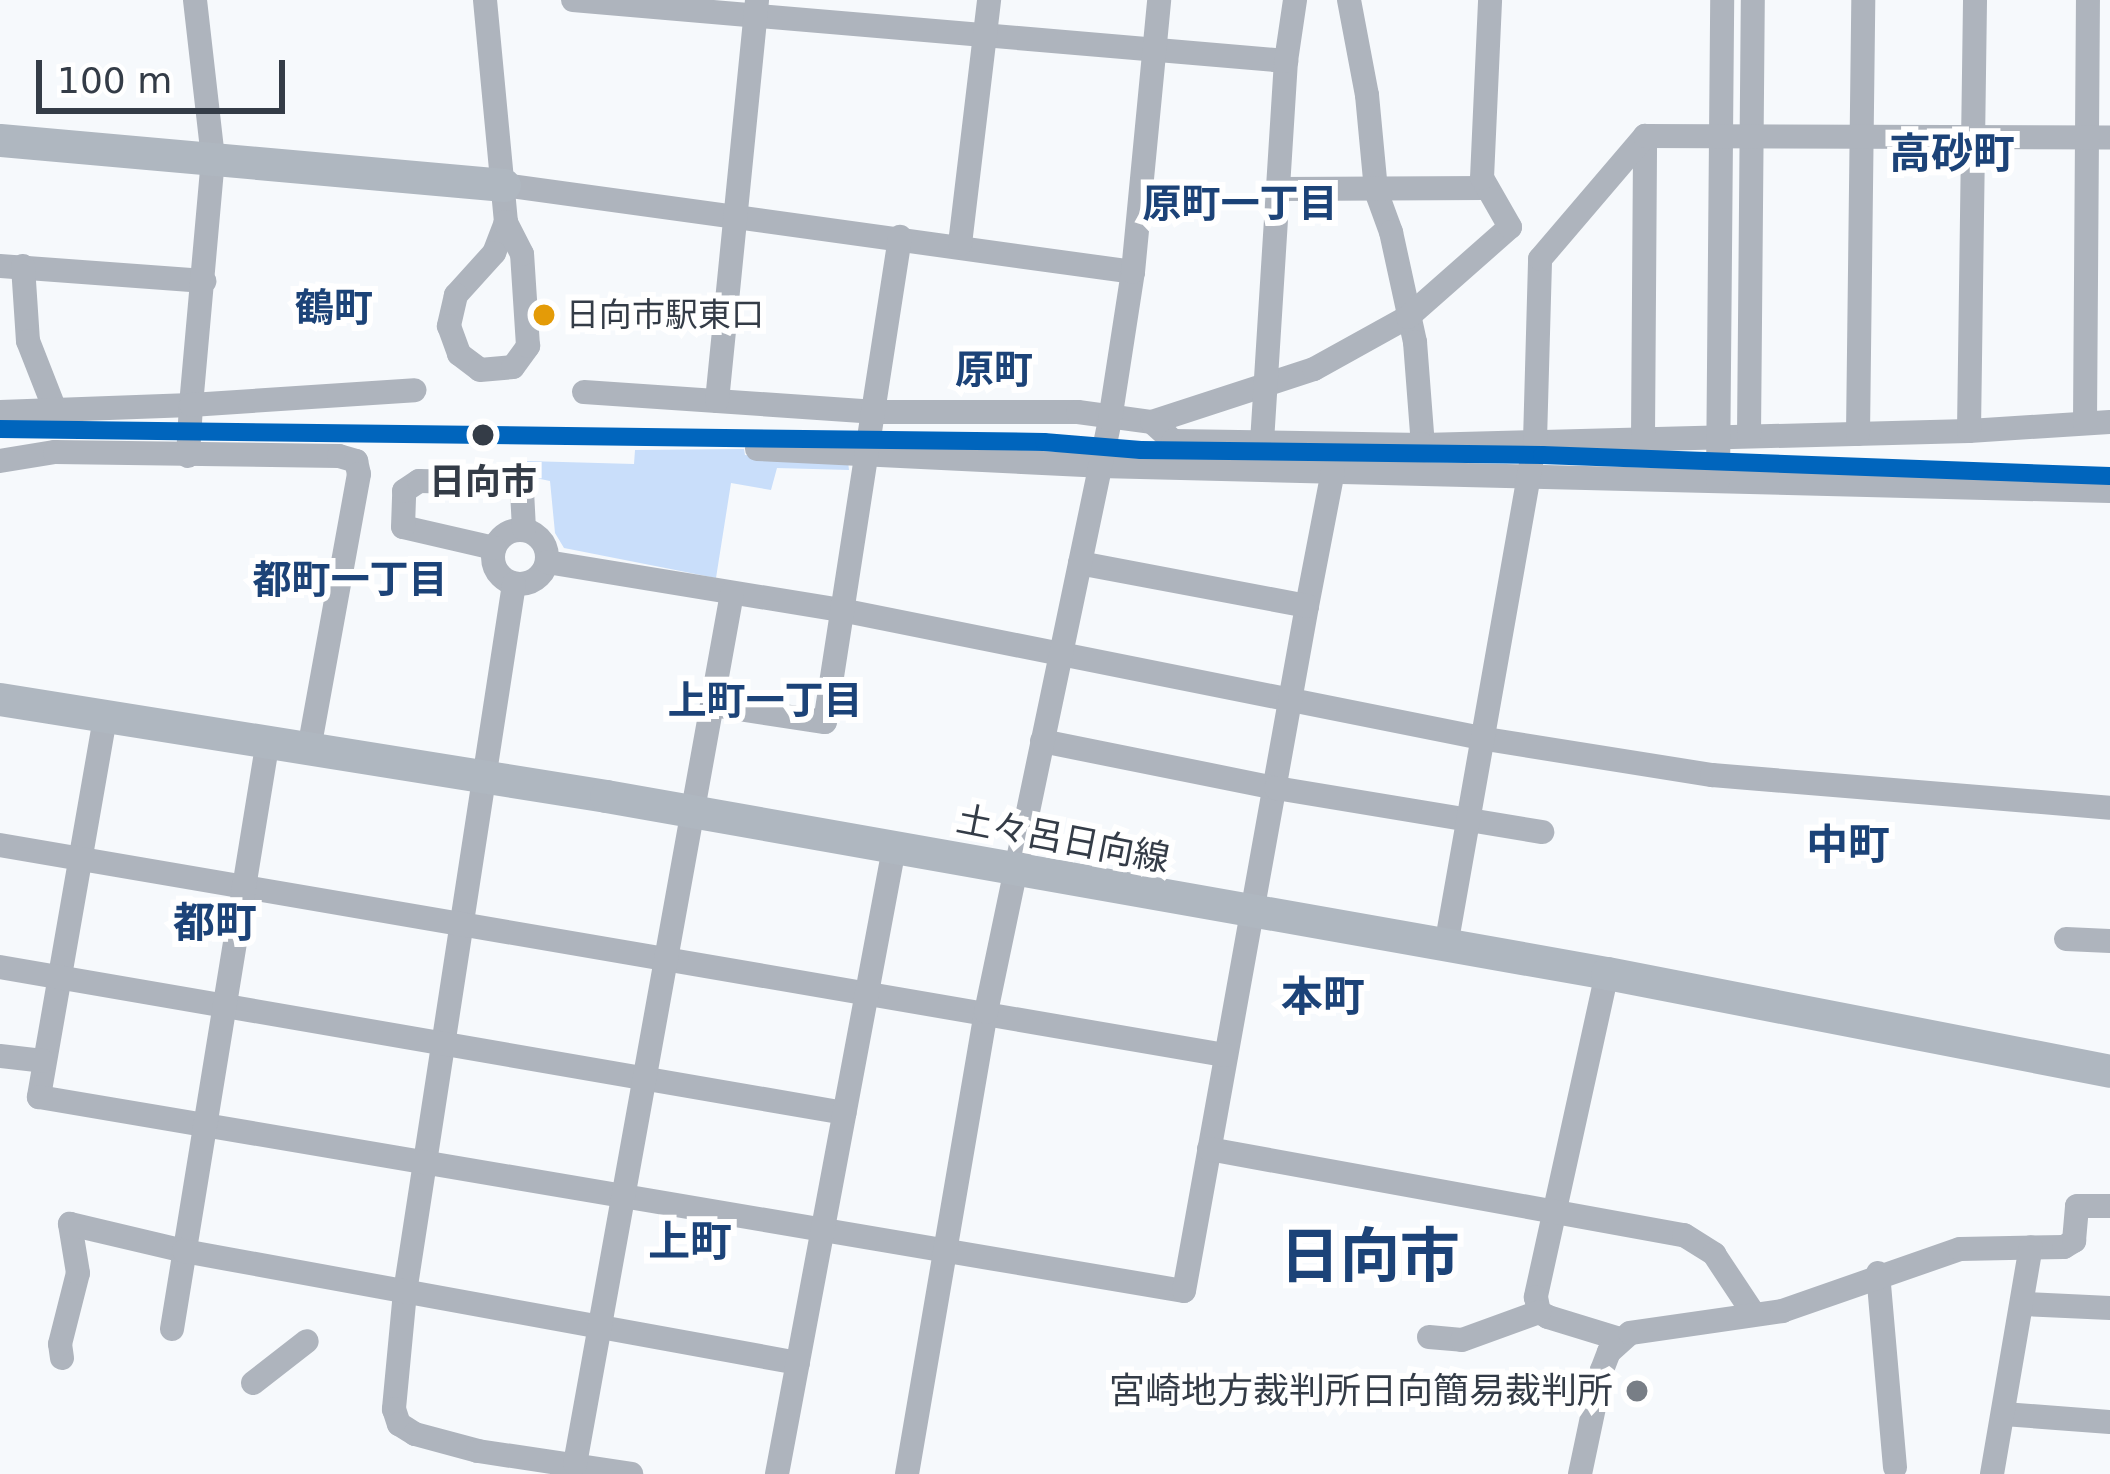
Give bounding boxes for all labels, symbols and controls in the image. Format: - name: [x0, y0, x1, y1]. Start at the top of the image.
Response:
- scale bar: [42, 36, 291, 110]
- text: 100 m: [57, 60, 172, 101]
- district label: 高砂町: [1889, 129, 2015, 179]
- district label: 原町一丁目: [1143, 181, 1337, 227]
- district label: 鶴町: [295, 285, 373, 331]
- place label: 日向市駅東口: [566, 295, 764, 335]
- marker: 日向市駅東口: [533, 304, 555, 326]
- district label: 原町: [955, 347, 1033, 393]
- marker: 日向市: [464, 416, 502, 454]
- place label: 日向市: [429, 460, 537, 504]
- district label: 都町一丁目: [253, 557, 447, 603]
- district label: 上町一丁目: [668, 678, 862, 724]
- street label: 土々呂日向線: [953, 797, 1173, 881]
- district label: 中町: [1806, 820, 1890, 870]
- district label: 都町: [173, 898, 257, 948]
- district label: 本町: [1281, 972, 1365, 1022]
- district label: 上町: [648, 1217, 732, 1267]
- district label: 日向市: [1280, 1220, 1460, 1292]
- place label: 宮崎地方裁判所日向簡易裁判所: [1109, 1369, 1613, 1413]
- marker: 宮崎地方裁判所日向簡易裁判所: [1624, 1378, 1650, 1404]

